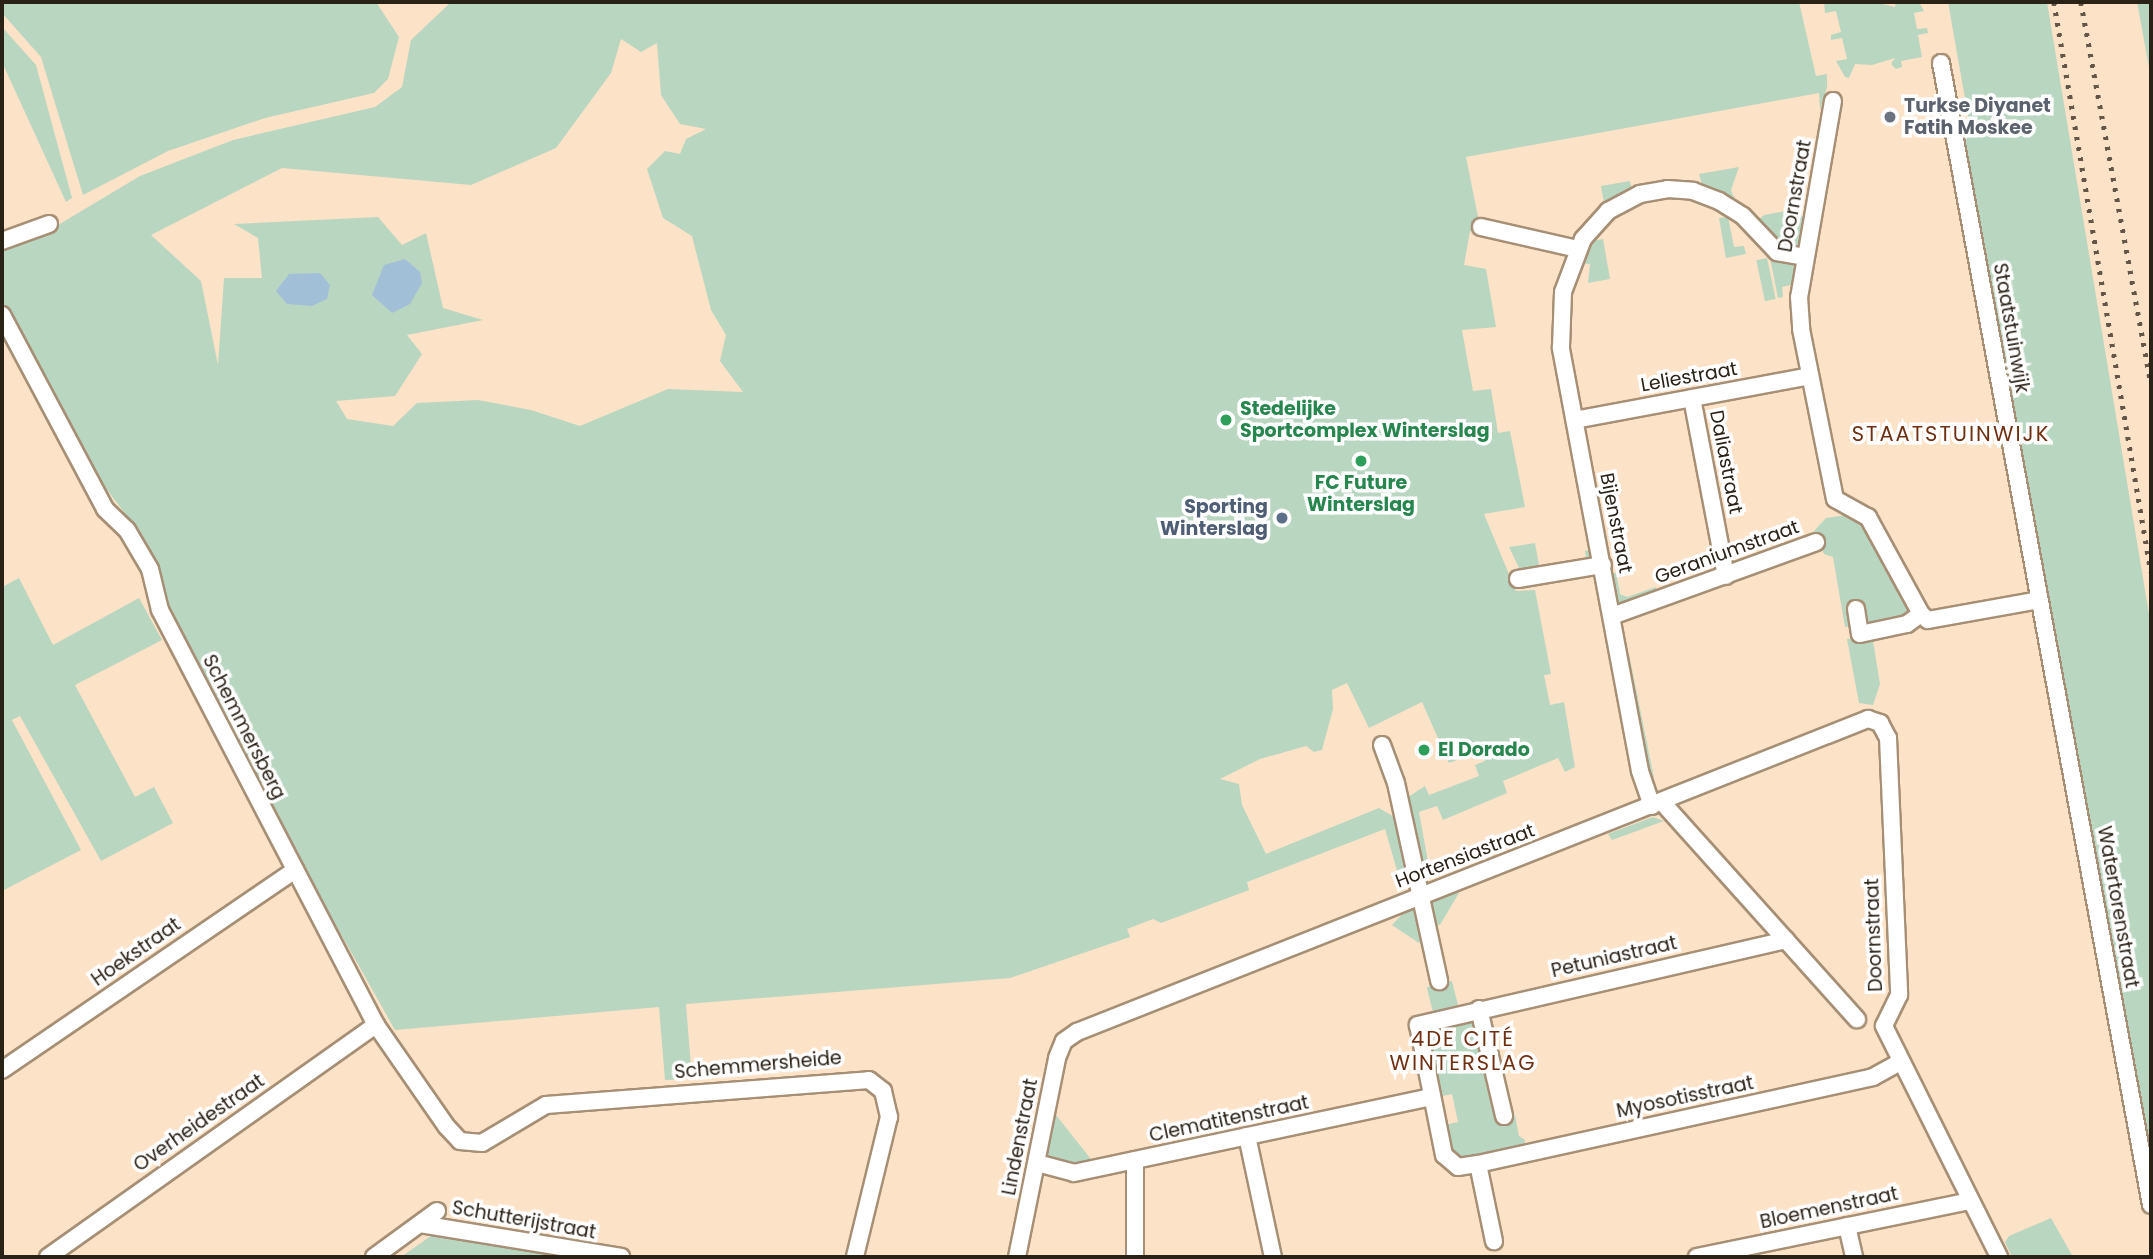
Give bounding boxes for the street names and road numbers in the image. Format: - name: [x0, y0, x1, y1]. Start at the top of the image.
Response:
- street label: Doornstraat: [1774, 138, 1816, 254]
- street label: Staatstuinwijk: [1988, 261, 2034, 395]
- street label: Leliestraat: [1639, 357, 1739, 397]
- street label: Daliastraat: [1705, 408, 1747, 516]
- street label: Bijenstraat: [1595, 471, 1637, 575]
- street label: Geraniumstraat: [1652, 515, 1802, 589]
- street label: Schemmersberg: [198, 651, 290, 803]
- street label: Hortensiastraat: [1392, 819, 1538, 893]
- street label: Watertorenstraat: [2093, 824, 2143, 990]
- street label: Doornstraat: [1861, 878, 1887, 992]
- street label: Hoekstraat: [87, 913, 185, 991]
- street label: Petuniastraat: [1549, 931, 1679, 983]
- street label: Schemmersheide: [673, 1046, 843, 1084]
- street label: Overheidestraat: [129, 1069, 269, 1177]
- street label: Myosotisstraat: [1614, 1071, 1756, 1123]
- street label: Lindenstraat: [998, 1077, 1042, 1197]
- street label: Clematitenstraat: [1147, 1091, 1311, 1147]
- street label: Bloemenstraat: [1758, 1182, 1900, 1234]
- street label: Schutterijstraat: [450, 1196, 598, 1244]

